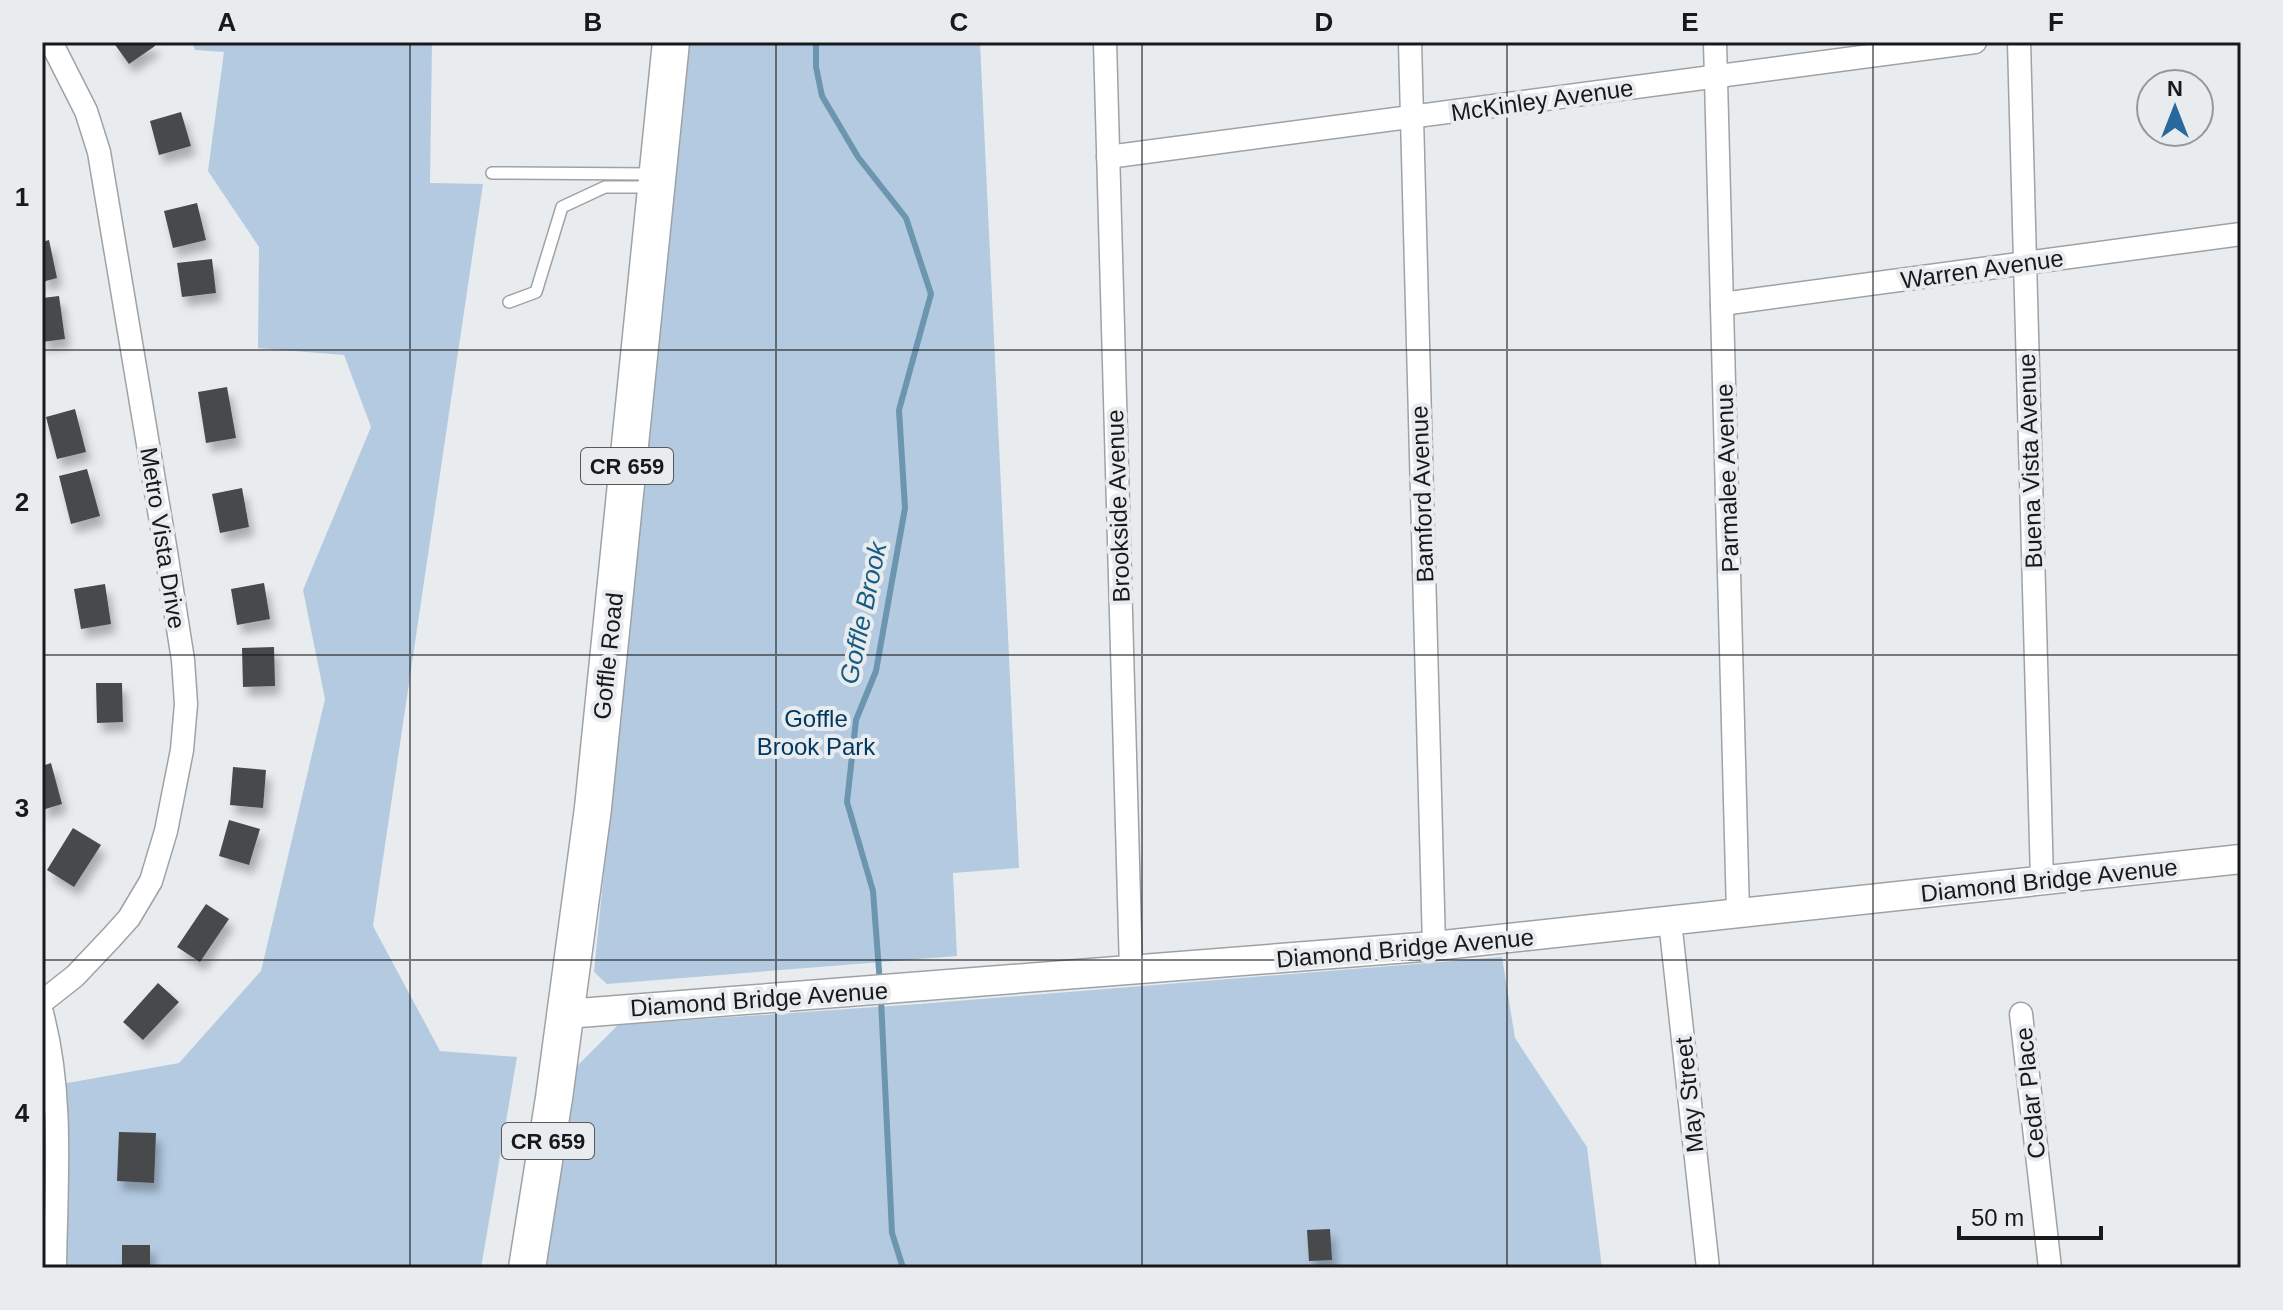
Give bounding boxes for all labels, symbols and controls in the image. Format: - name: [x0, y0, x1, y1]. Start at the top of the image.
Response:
- text: A: [218, 7, 237, 37]
- text: B: [584, 7, 602, 37]
- text: C: [950, 7, 969, 37]
- text: D: [1315, 7, 1333, 37]
- text: E: [1681, 7, 1699, 37]
- text: F: [2048, 7, 2064, 37]
- north arrow: [2135, 68, 2215, 148]
- street label: McKinley Avenue: [1449, 74, 1635, 126]
- text: N: [2167, 76, 2183, 101]
- text: 1: [15, 182, 29, 212]
- street label: Warren Avenue: [1899, 244, 2065, 294]
- street label: Buena Vista Avenue: [2013, 353, 2047, 569]
- street label: Parmalee Avenue: [1710, 383, 1744, 573]
- street label: Bamford Avenue: [1405, 405, 1439, 583]
- street label: Brookside Avenue: [1101, 409, 1135, 603]
- street label: Metro Vista Drive: [135, 445, 191, 631]
- road number: CR 659: [581, 448, 673, 484]
- text: 2: [15, 487, 29, 517]
- water label: Goffle Brook: [833, 537, 893, 687]
- street label: Goffle Road: [588, 591, 628, 721]
- park label: Goffle Brook Park: [757, 705, 876, 760]
- text: 3: [15, 793, 29, 823]
- street label: Diamond Bridge Avenue: [1919, 853, 2179, 907]
- street label: Diamond Bridge Avenue: [1275, 923, 1535, 973]
- street label: Diamond Bridge Avenue: [629, 977, 889, 1021]
- street label: Cedar Place: [2010, 1026, 2050, 1160]
- street label: May Street: [1669, 1036, 1708, 1154]
- text: 4: [15, 1098, 30, 1128]
- road number: CR 659: [502, 1123, 594, 1159]
- scale bar: [1959, 1190, 2101, 1240]
- text: 50 m: [1971, 1204, 2024, 1231]

